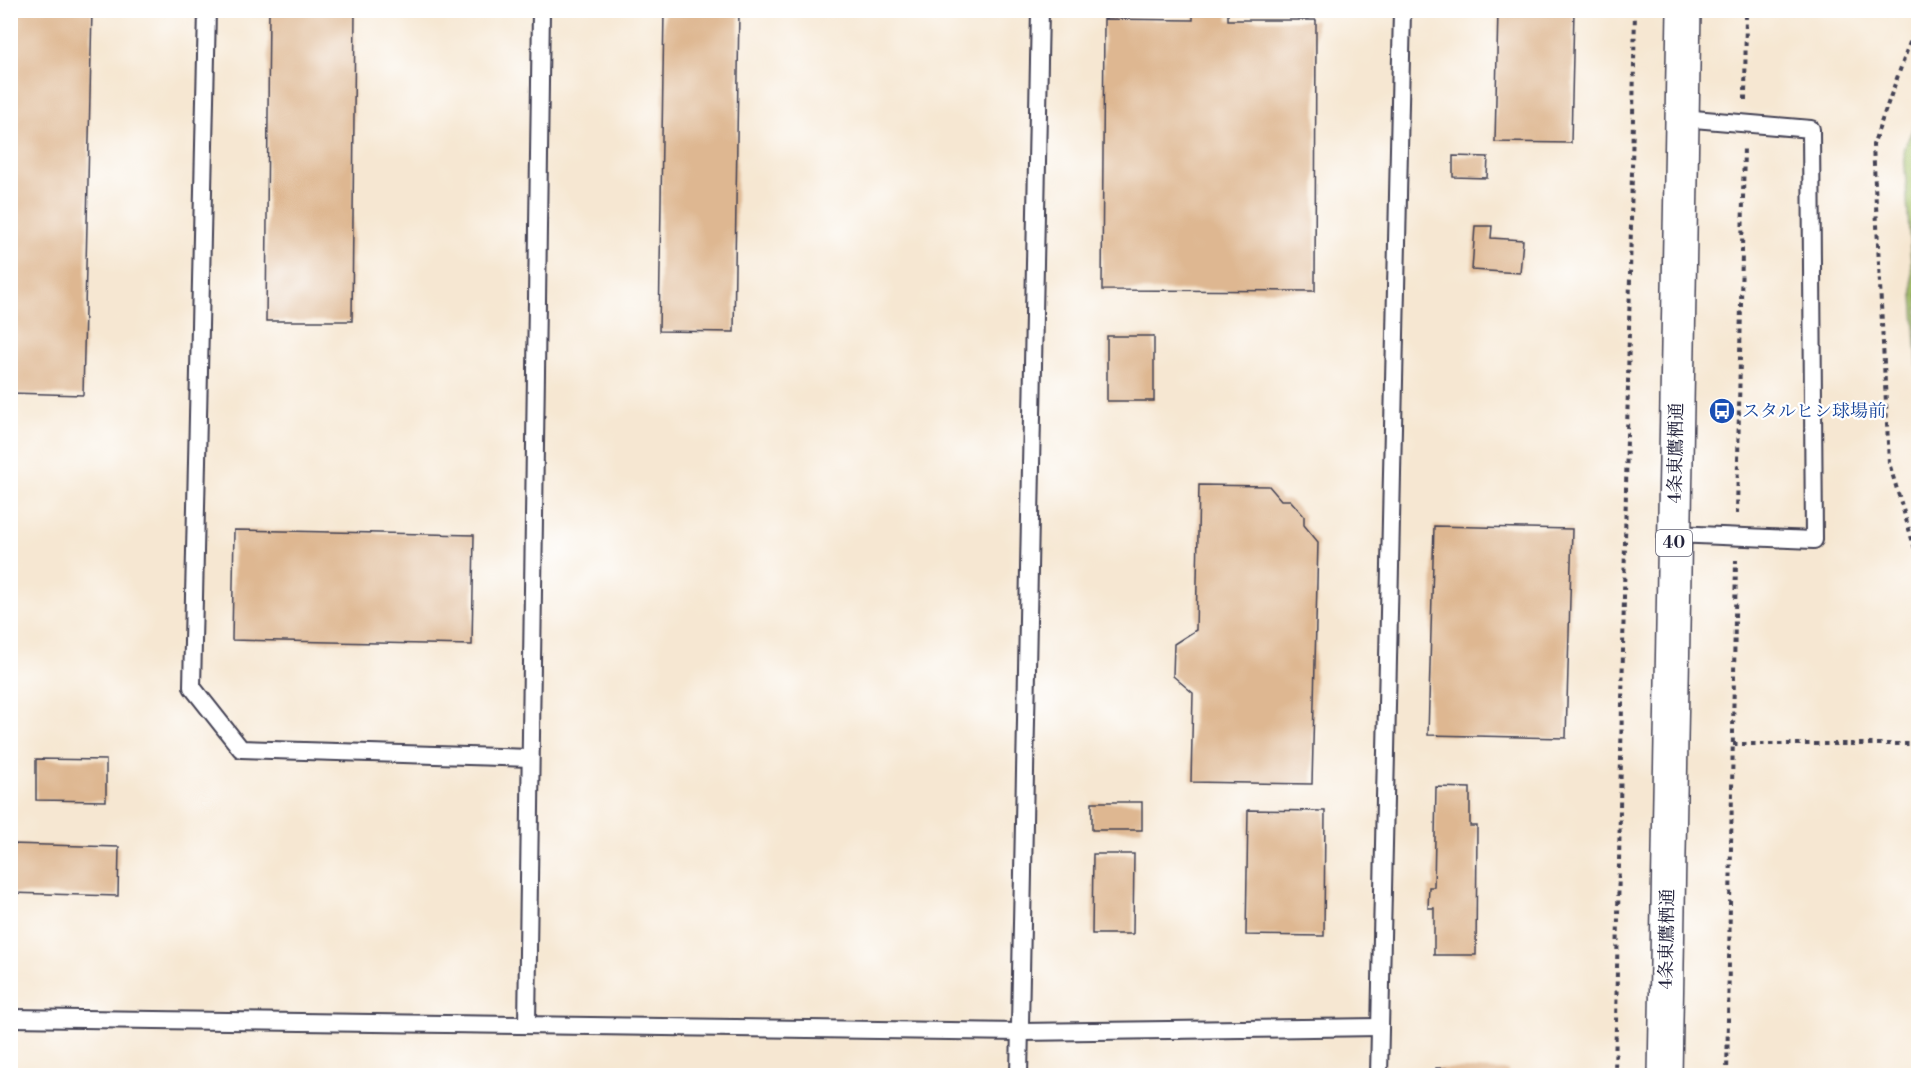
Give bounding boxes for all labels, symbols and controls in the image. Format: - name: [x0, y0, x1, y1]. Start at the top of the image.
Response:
- bus stop icon: スタルヒン球場前: [1707, 396, 1737, 426]
- place label: スタルヒン球場前: [1742, 400, 1886, 423]
- street label: 4条東鷹栖通: [1664, 402, 1688, 504]
- road number: 40: [1656, 530, 1692, 556]
- street label: 4条東鷹栖通: [1655, 888, 1679, 990]

